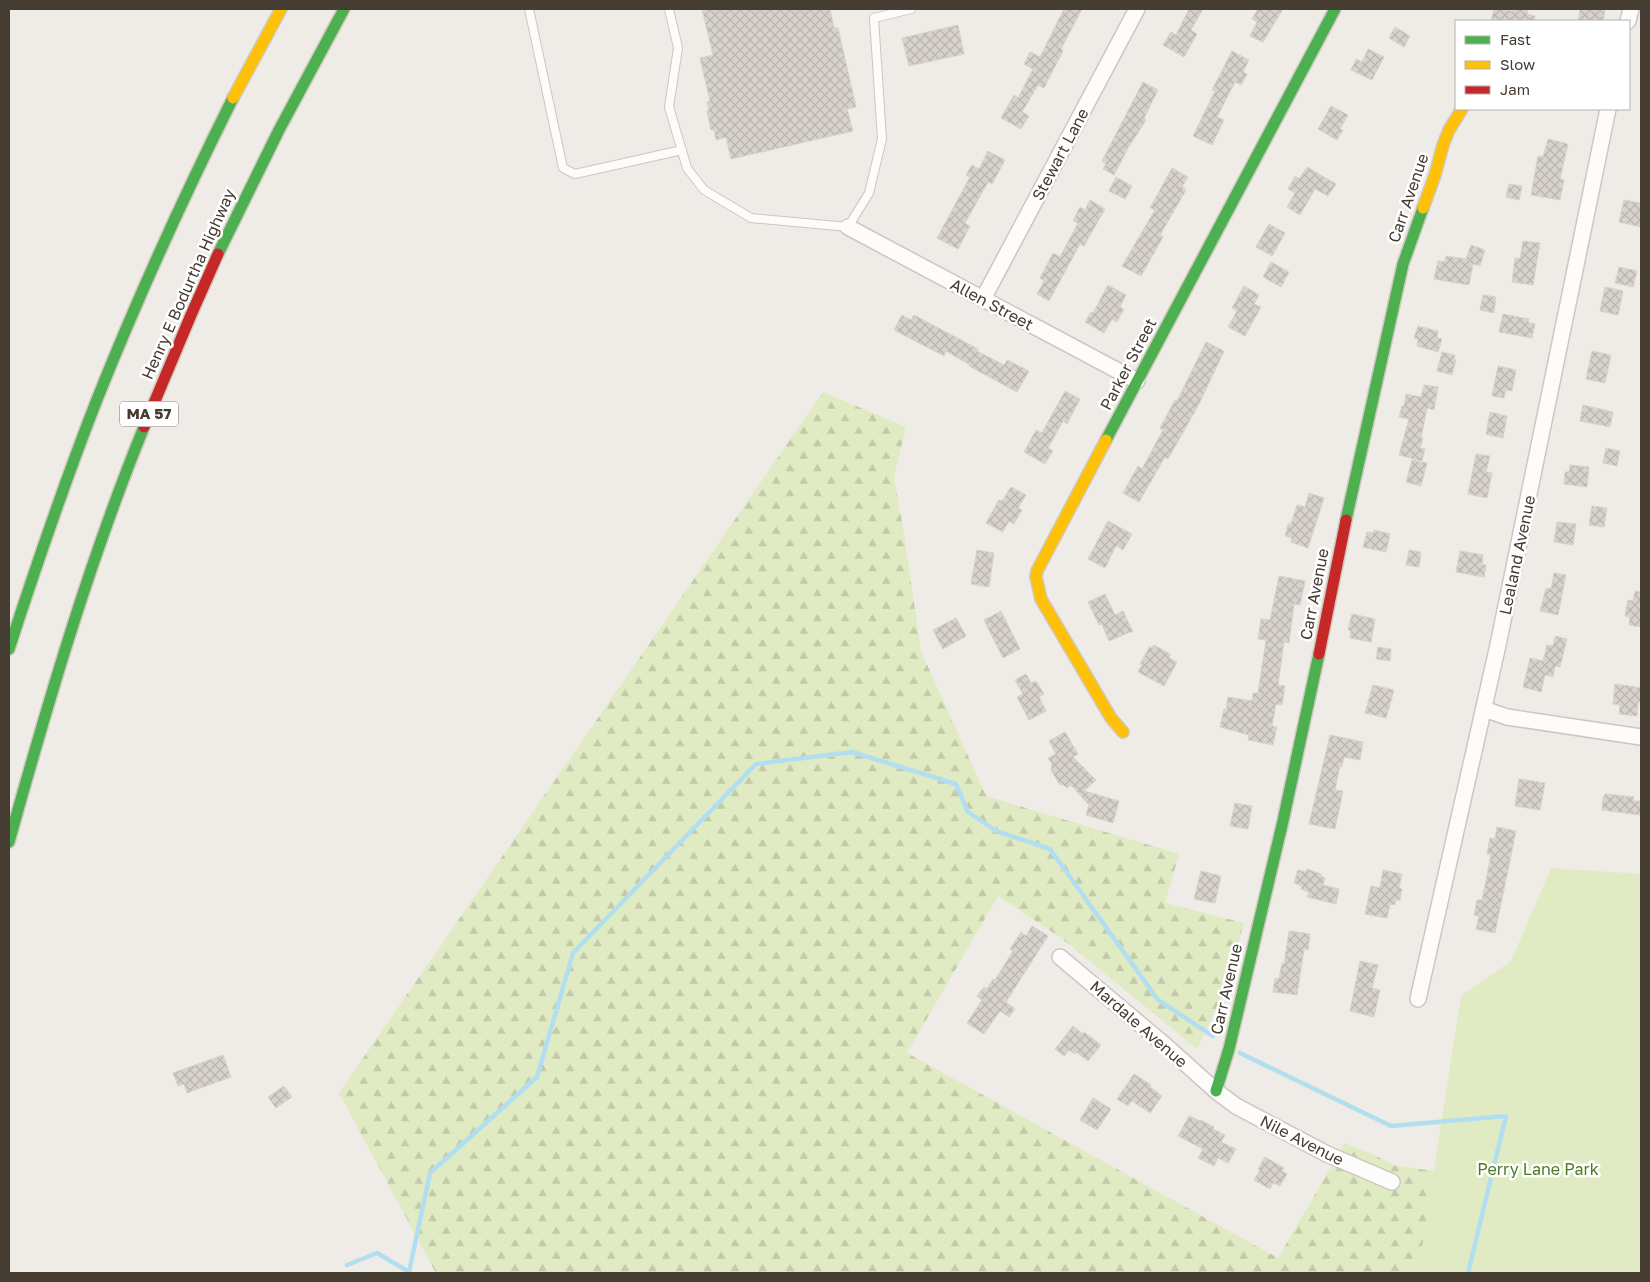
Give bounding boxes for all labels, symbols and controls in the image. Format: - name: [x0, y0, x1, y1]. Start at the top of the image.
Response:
- legend: [1455, 20, 1630, 110]
- text: Fast: [1500, 30, 1531, 48]
- text: Slow: [1500, 55, 1535, 73]
- text: Jam: [1500, 80, 1530, 98]
- street label: Stewart Lane: [1027, 104, 1093, 204]
- street label: Carr Avenue: [1383, 151, 1433, 245]
- street label: Henry E Bodurtha Highway: [137, 185, 239, 382]
- street label: Allen Street: [947, 274, 1037, 334]
- street label: Parker Street: [1095, 315, 1161, 413]
- road number: MA 57: [120, 402, 178, 426]
- street label: Lealand Avenue: [1495, 493, 1539, 617]
- street label: Carr Avenue: [1295, 546, 1333, 642]
- street label: Carr Avenue: [1206, 941, 1246, 1037]
- street label: Mardale Avenue: [1086, 976, 1192, 1072]
- street label: Nile Avenue: [1257, 1110, 1347, 1170]
- park label: Perry Lane Park: [1477, 1159, 1599, 1179]

